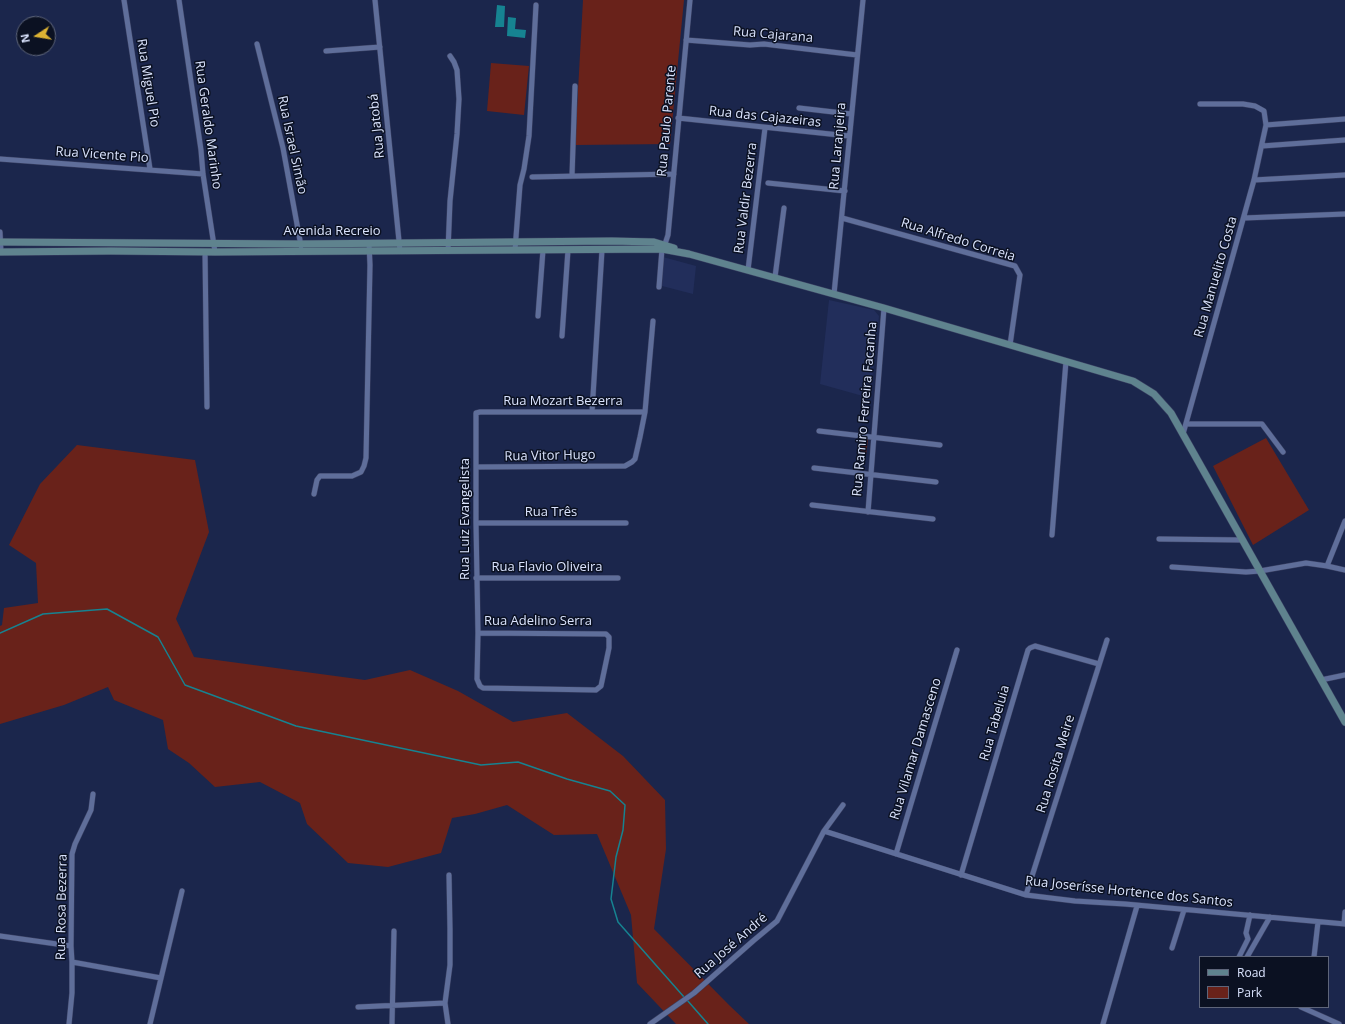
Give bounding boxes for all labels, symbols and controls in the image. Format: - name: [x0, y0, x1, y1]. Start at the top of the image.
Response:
- north arrow: [16, 16, 56, 56]
- street label: Rua Cajarana: [732, 24, 814, 46]
- text: N: [16, 32, 33, 44]
- street label: Rua Miguel Pio: [133, 38, 163, 128]
- street label: Rua Geraldo Marinho: [191, 60, 225, 190]
- street label: Rua Paulo Parente: [654, 65, 680, 177]
- street label: Rua Jatobá: [366, 93, 388, 159]
- street label: Rua Israel Simão: [274, 94, 310, 196]
- street label: Rua Laranjeira: [826, 102, 850, 190]
- street label: Rua das Cajazeiras: [708, 103, 822, 131]
- street label: Rua Valdir Bezerra: [731, 142, 761, 254]
- street label: Rua Vicente Pio: [55, 144, 149, 166]
- street label: Rua Alfredo Correia: [899, 215, 1017, 265]
- street label: Rua Manuelito Costa: [1191, 215, 1241, 339]
- street label: Avenida Recreio: [283, 223, 381, 239]
- street label: Rua Ramiro Ferreira Facanha: [850, 321, 880, 497]
- street label: Rua Mozart Bezerra: [503, 393, 623, 409]
- street label: Rua Vitor Hugo: [504, 447, 596, 465]
- street label: Rua Luiz Evangelista: [457, 458, 473, 580]
- street label: Rua Três: [525, 504, 577, 520]
- street label: Rua Flavio Oliveira: [491, 559, 603, 575]
- street label: Rua Adelino Serra: [484, 613, 592, 629]
- street label: Rua Vilamar Damasceno: [887, 676, 945, 822]
- street label: Rua Tabeluia: [977, 683, 1013, 763]
- street label: Rua Rosita Meire: [1034, 713, 1078, 815]
- street label: Rua Rosa Bezerra: [53, 854, 71, 960]
- street label: Rua Joserísse Hortence dos Santos: [1024, 873, 1234, 911]
- street label: Rua José André: [691, 910, 771, 982]
- legend: [1199, 956, 1329, 1008]
- text: Road: [1237, 964, 1266, 981]
- text: Park: [1237, 984, 1262, 1001]

